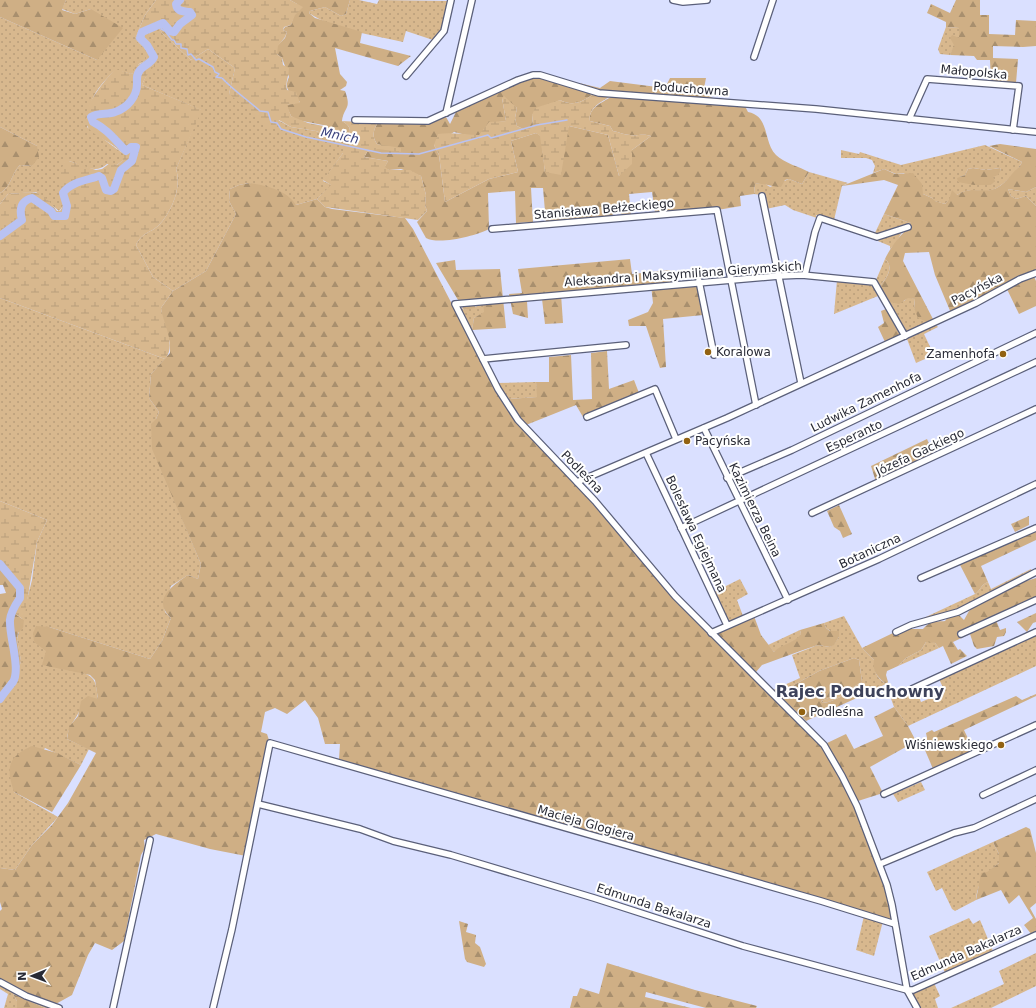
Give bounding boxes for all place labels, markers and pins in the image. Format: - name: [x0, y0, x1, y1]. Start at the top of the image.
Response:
- place label: Koralowa: [716, 345, 771, 359]
- marker: Koralowa: [703, 347, 713, 357]
- place label: Zamenhofa: [926, 347, 995, 361]
- marker: Zamenhofa: [998, 349, 1008, 359]
- place label: Pacyńska: [695, 434, 751, 448]
- marker: Pacyńska: [682, 436, 692, 446]
- place label: Podleśna: [810, 705, 864, 719]
- marker: Podleśna: [797, 707, 807, 717]
- place label: Wiśniewskiego: [905, 738, 993, 752]
- marker: Wiśniewskiego: [996, 740, 1006, 750]

